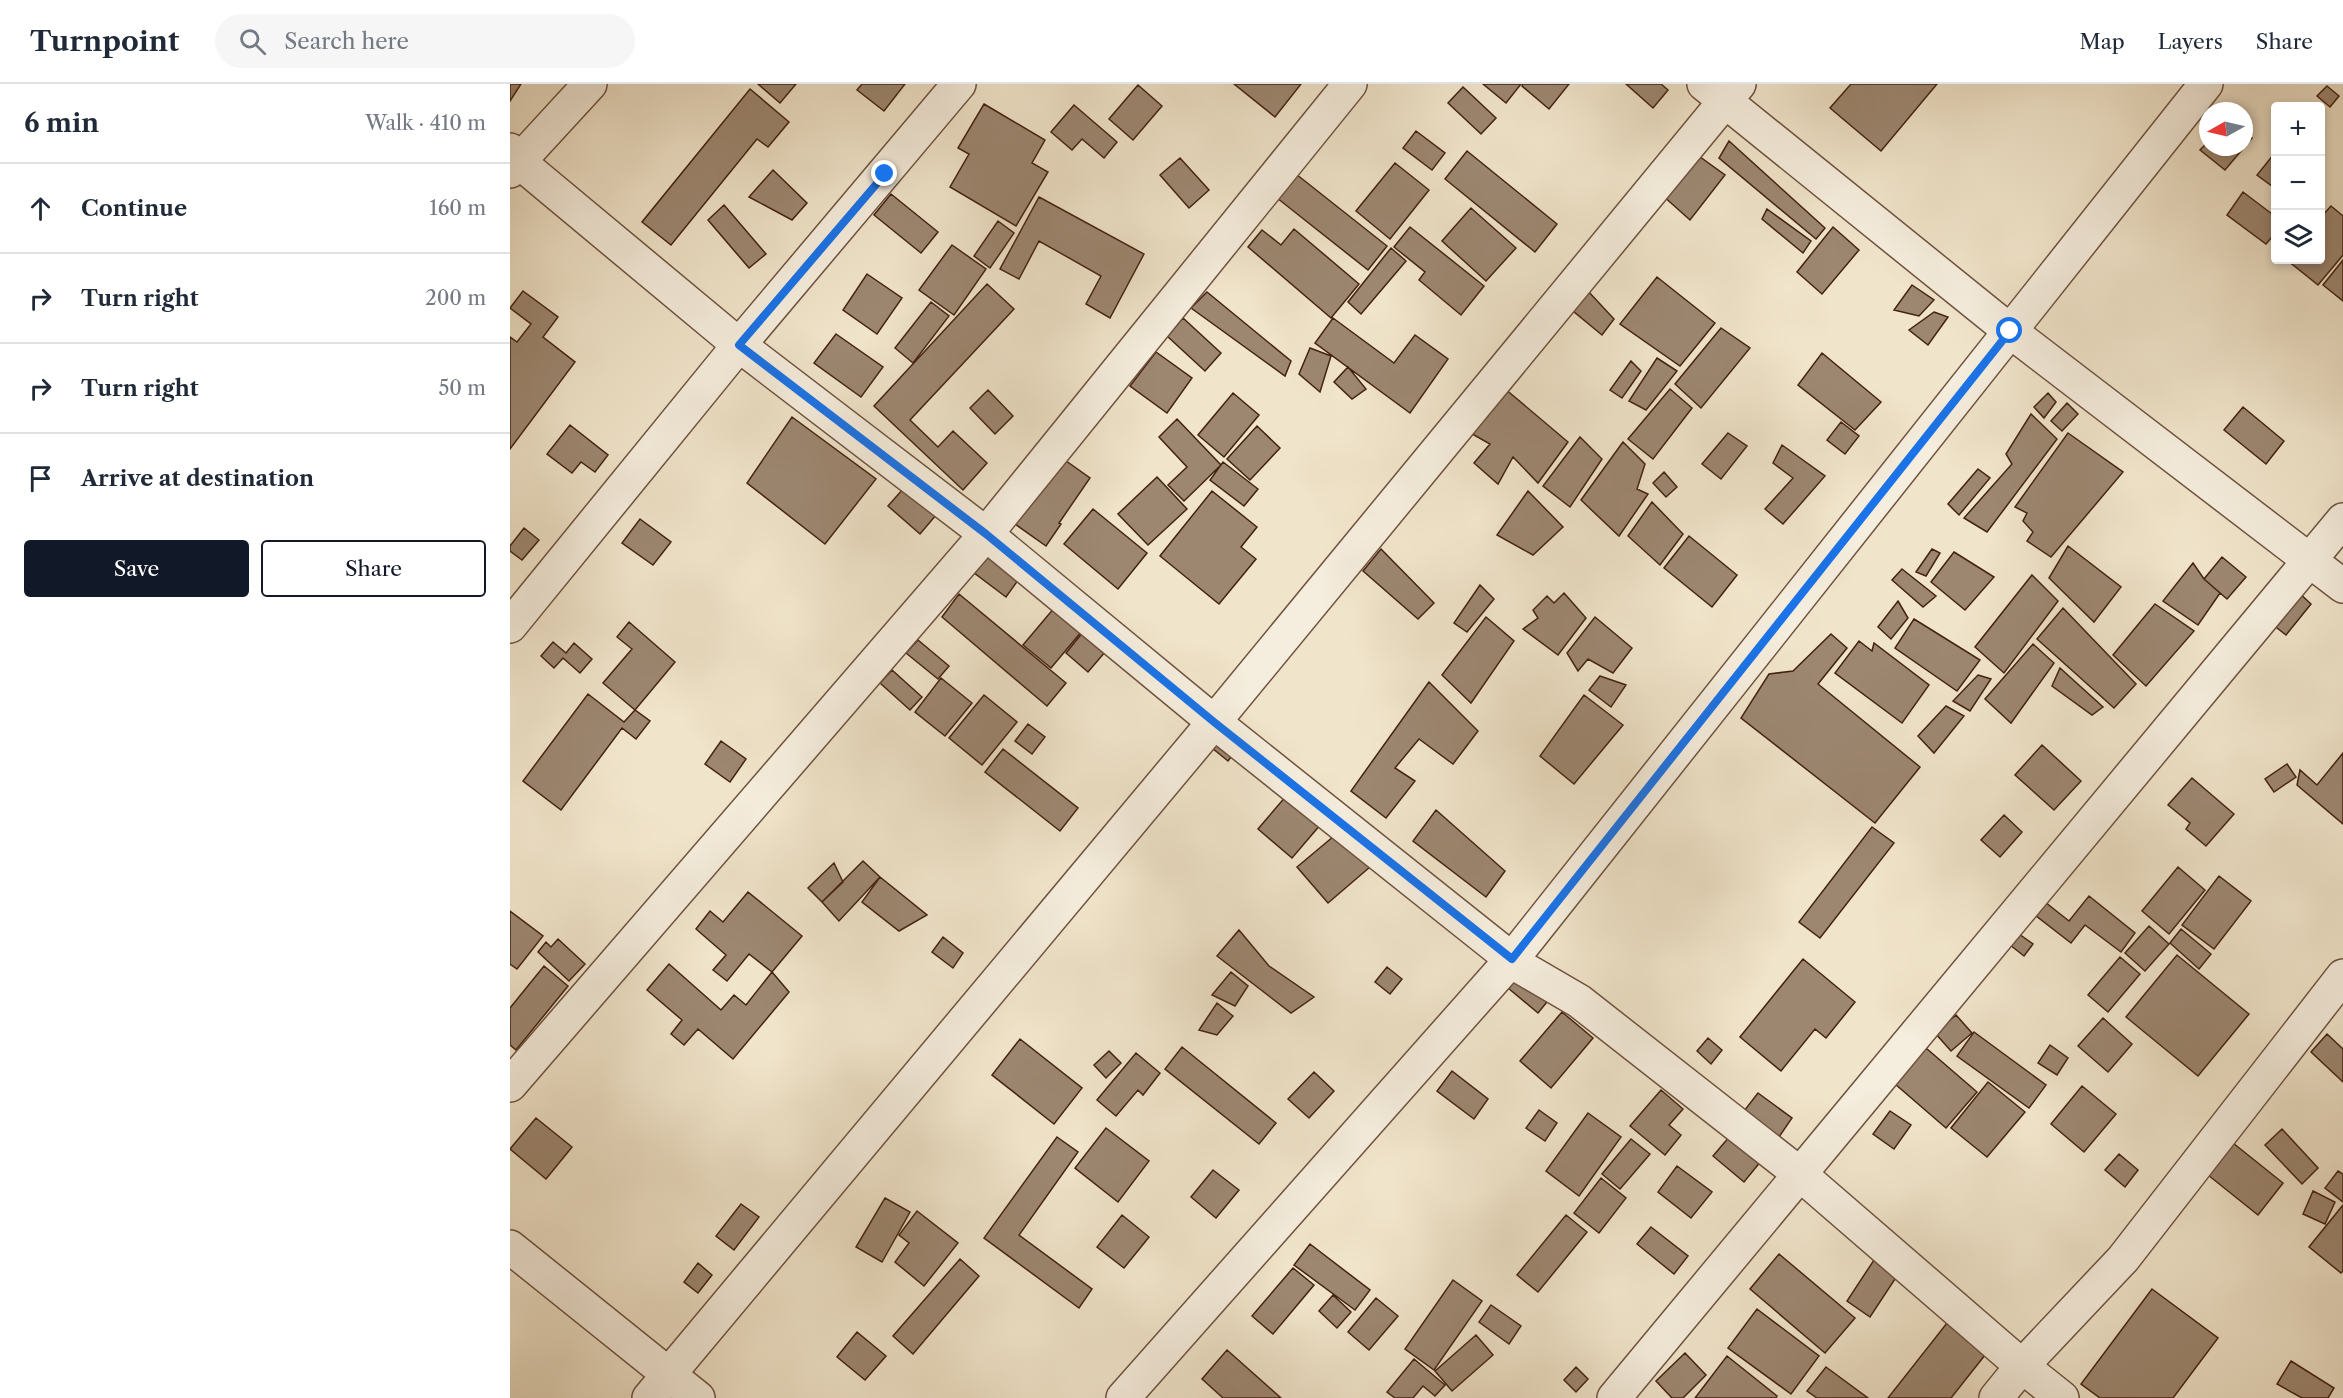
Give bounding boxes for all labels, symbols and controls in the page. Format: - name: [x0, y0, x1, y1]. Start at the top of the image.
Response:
- search box: [215, 14, 635, 68]
- text: Turnpoint: [30, 24, 179, 58]
- icon: search: [236, 25, 269, 58]
- text: Search here: [284, 28, 409, 55]
- text: Map: [2080, 29, 2125, 54]
- text: Layers: [2158, 29, 2223, 54]
- text: Share: [2256, 29, 2313, 54]
- north arrow: [2199, 102, 2253, 156]
- map controls: [2271, 102, 2325, 264]
- button: +: [2271, 102, 2325, 156]
- text: 6 min: [24, 107, 99, 139]
- text: Walk · 410 m: [365, 111, 486, 135]
- button: −: [2271, 156, 2325, 210]
- route end: [871, 160, 897, 186]
- icon: ahead: [24, 192, 57, 225]
- text: Continue: [81, 195, 187, 222]
- text: 160 m: [429, 196, 486, 220]
- button: layers: [2271, 210, 2325, 264]
- icon: right: [24, 282, 57, 315]
- text: Turn right: [81, 285, 199, 312]
- text: 200 m: [425, 286, 486, 310]
- route start: [1996, 317, 2022, 343]
- icon: right: [24, 372, 57, 405]
- text: Turn right: [81, 375, 199, 402]
- text: 50 m: [439, 376, 486, 400]
- icon: arrive: [24, 462, 57, 495]
- text: Arrive at destination: [81, 465, 314, 492]
- button: Save: [24, 540, 249, 597]
- button: Share: [261, 540, 486, 597]

